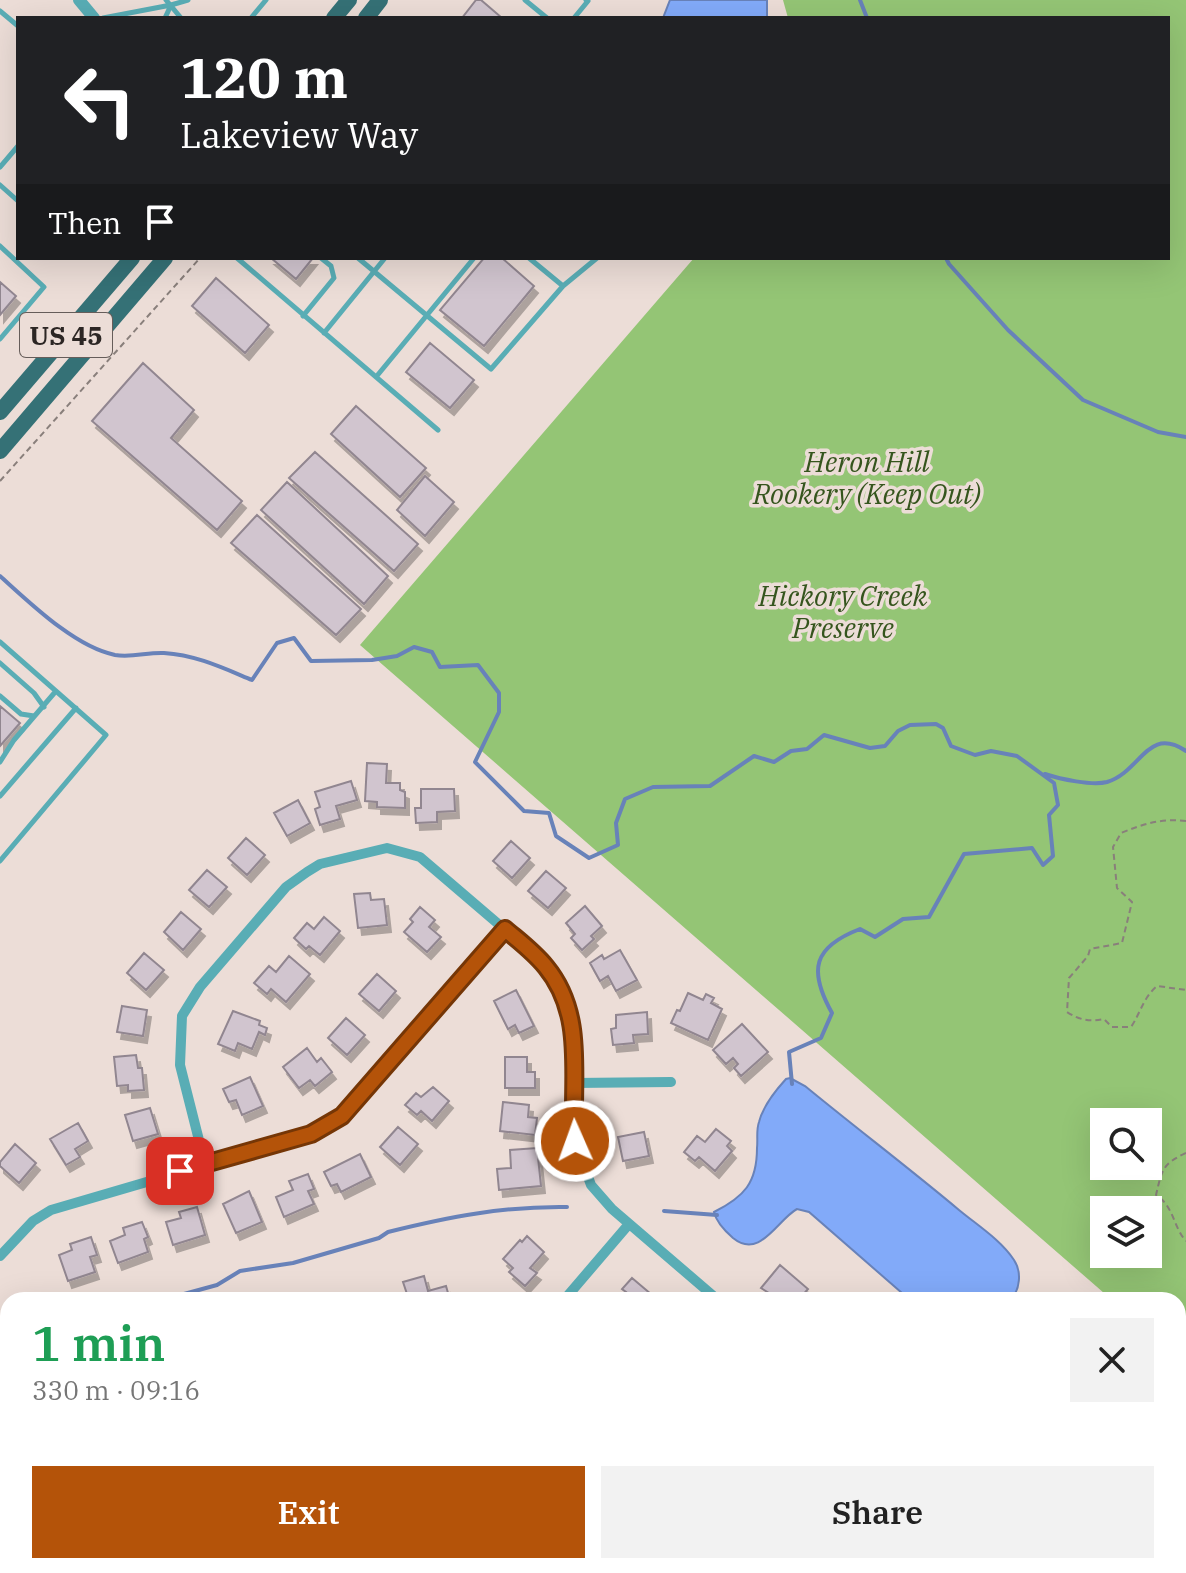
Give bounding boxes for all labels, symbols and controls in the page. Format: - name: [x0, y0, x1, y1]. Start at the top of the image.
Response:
- text: 120 m: [180, 41, 348, 113]
- icon: left: [48, 48, 152, 152]
- text: Lakeview Way: [180, 111, 418, 158]
- icon: arrive: [138, 200, 182, 244]
- text: Then: [48, 203, 122, 242]
- road number: US 45: [20, 313, 112, 357]
- park label: Heron Hill Rookery (Keep Out): [752, 443, 981, 512]
- park label: Hickory Creek Preserve: [758, 577, 928, 646]
- position arrow: [533, 1099, 617, 1183]
- map controls: [1090, 1108, 1162, 1268]
- button: search: [1090, 1108, 1162, 1180]
- pin: [146, 1137, 214, 1205]
- icon: arrive: [158, 1149, 202, 1193]
- button: layers: [1090, 1196, 1162, 1268]
- text: 1 min: [32, 1312, 165, 1374]
- button: close: [1070, 1318, 1154, 1402]
- text: 330 m · 09:16: [32, 1373, 200, 1407]
- button: Exit: [32, 1466, 585, 1558]
- button: Share: [601, 1466, 1154, 1558]

